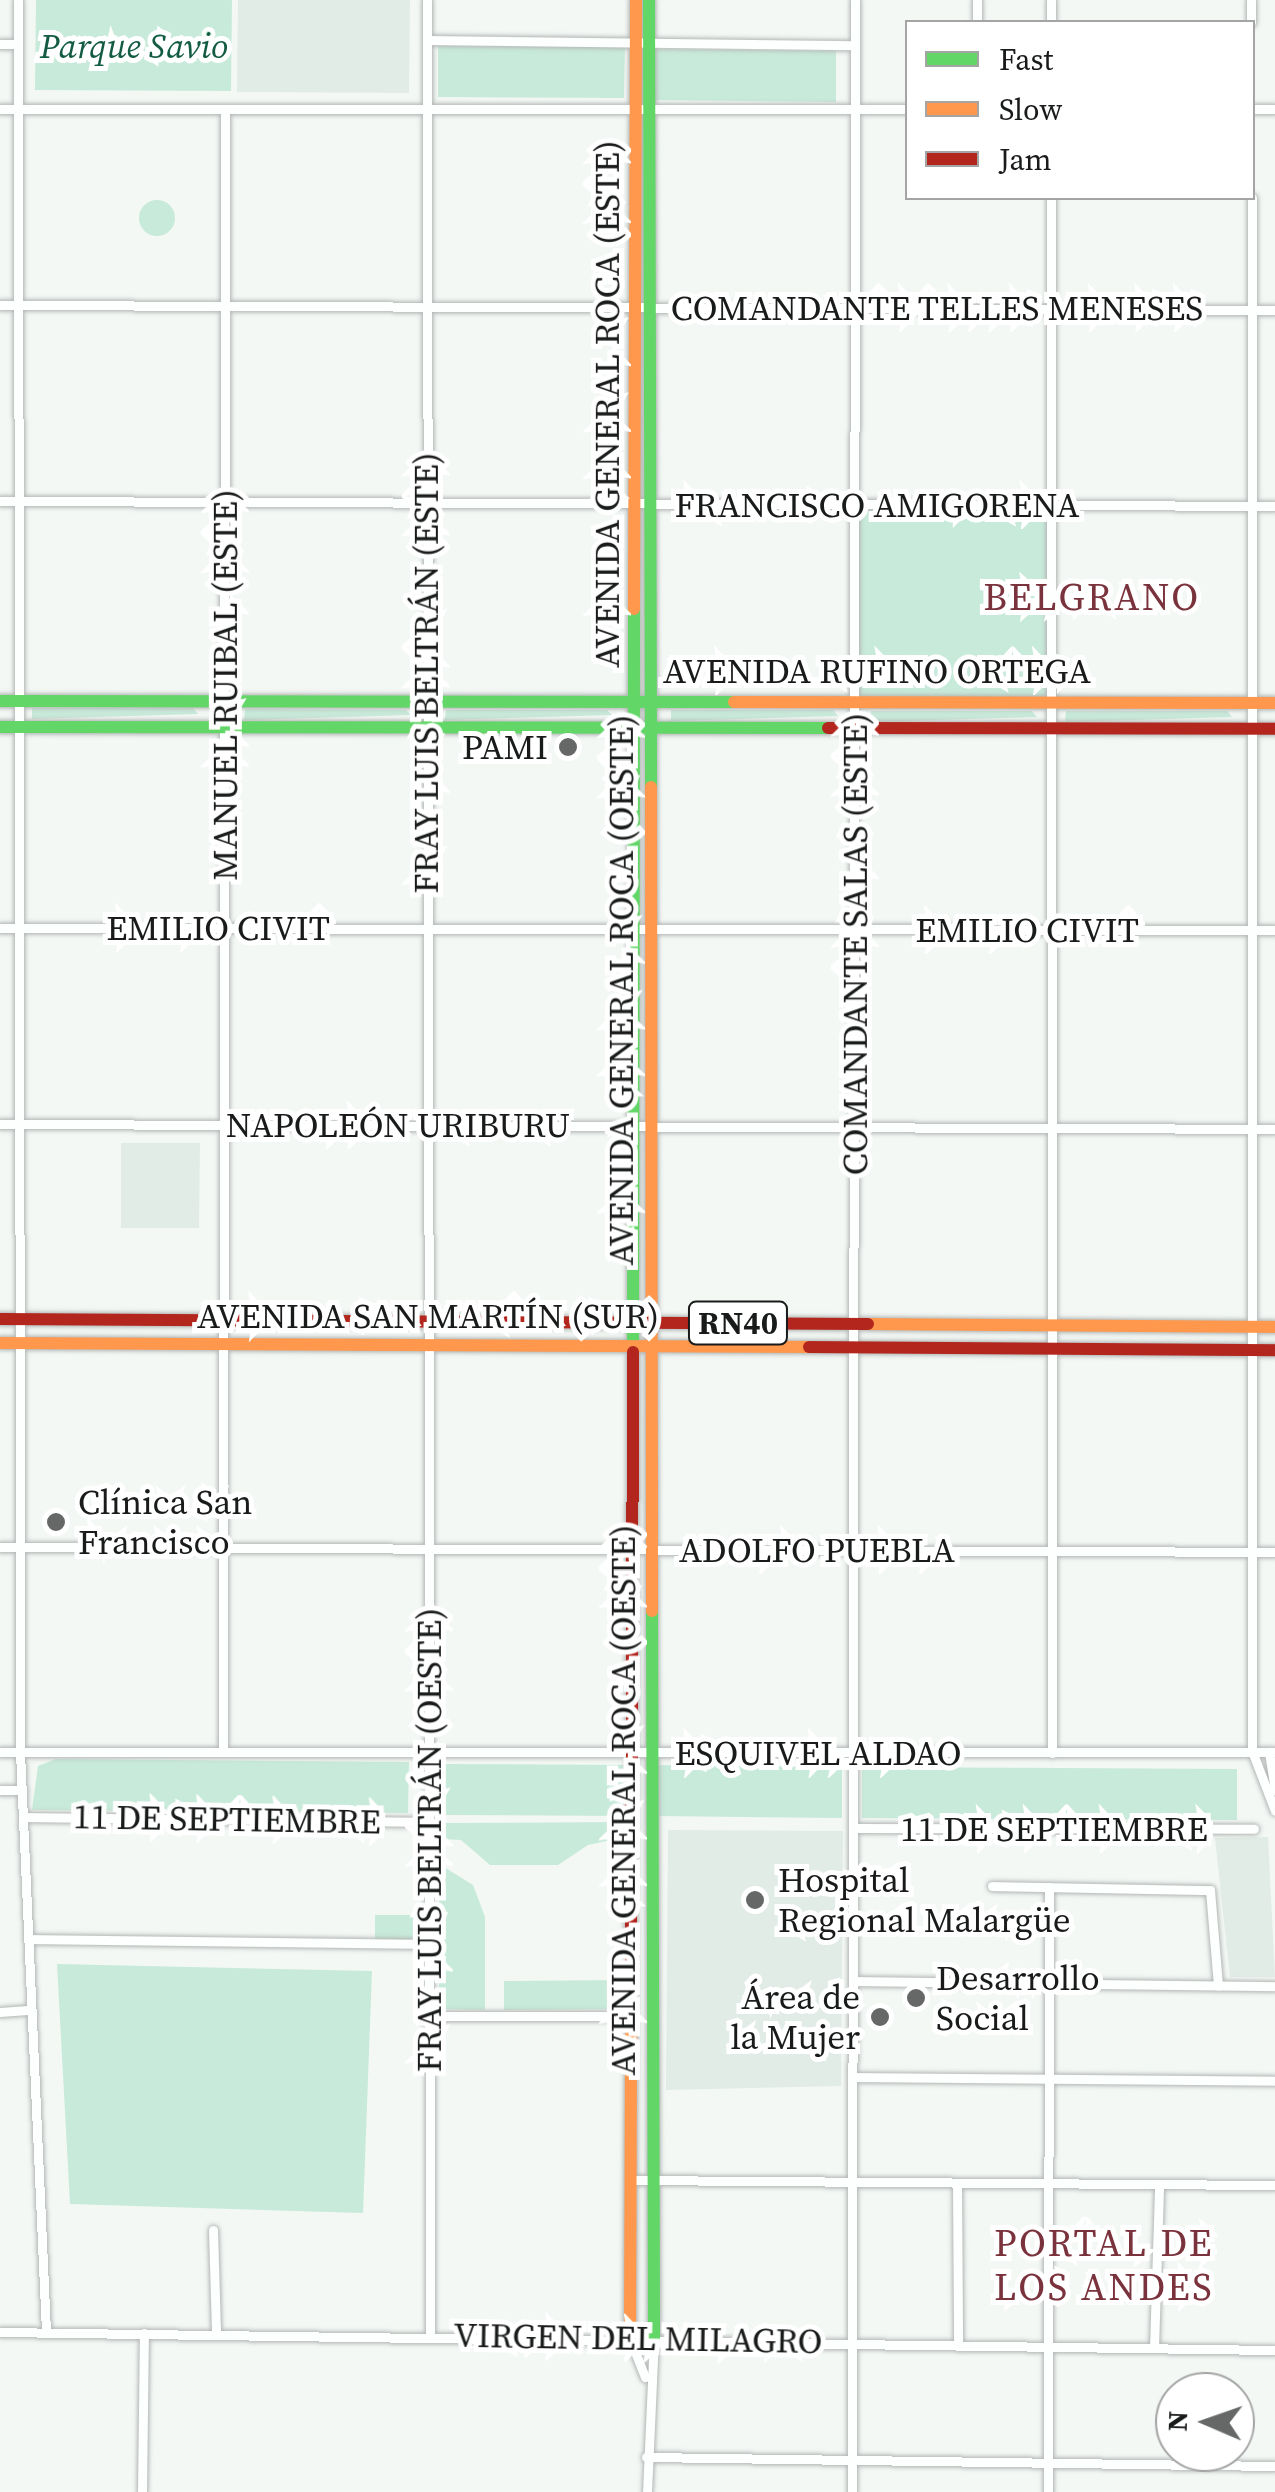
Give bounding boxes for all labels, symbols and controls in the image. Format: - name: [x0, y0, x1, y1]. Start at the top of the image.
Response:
- legend: [905, 20, 1255, 200]
- park label: Parque Savio: [40, 25, 228, 67]
- text: Fast: [999, 39, 1053, 80]
- text: Slow: [999, 89, 1062, 130]
- text: Jam: [999, 139, 1052, 180]
- street label: AVENIDA GENERAL ROCA (ESTE): [586, 140, 628, 668]
- street label: COMANDANTE TELLES MENESES: [670, 287, 1204, 329]
- street label: FRAY LUIS BELTRÁN (ESTE): [405, 452, 447, 894]
- street label: FRANCISCO AMIGORENA: [674, 484, 1080, 526]
- street label: MANUEL RUIBAL (ESTE): [204, 489, 246, 881]
- district label: BELGRANO: [983, 575, 1201, 621]
- street label: AVENIDA RUFINO ORTEGA: [663, 650, 1091, 692]
- street label: COMANDANTE SALAS (ESTE): [834, 713, 876, 1175]
- street label: AVENIDA GENERAL ROCA (OESTE): [600, 715, 642, 1265]
- place label: PAMI: [462, 726, 548, 768]
- marker: PAMI: [557, 736, 579, 758]
- street label: EMILIO CIVIT: [106, 907, 330, 949]
- street label: EMILIO CIVIT: [915, 909, 1139, 951]
- street label: NAPOLEÓN URIBURU: [226, 1104, 570, 1146]
- street label: AVENIDA SAN MARTÍN (SUR): [197, 1295, 659, 1337]
- road number: RN40: [686, 1296, 790, 1350]
- place label: Clínica San Francisco: [78, 1481, 252, 1563]
- marker: Clínica San Francisco: [43, 1509, 69, 1535]
- street label: AVENIDA GENERAL ROCA (OESTE): [602, 1525, 644, 2075]
- street label: ADOLFO PUEBLA: [679, 1529, 955, 1571]
- street label: FRAY LUIS BELTRÁN (OESTE): [408, 1607, 450, 2073]
- street label: ESQUIVEL ALDAO: [675, 1732, 961, 1774]
- street label: 11 DE SEPTIEMBRE: [73, 1795, 381, 1843]
- street label: 11 DE SEPTIEMBRE: [900, 1808, 1208, 1850]
- place label: Hospital Regional Malargüe: [778, 1859, 1071, 1941]
- marker: Hospital Regional Malargüe: [742, 1887, 768, 1913]
- place label: Desarrollo Social: [936, 1957, 1100, 2039]
- place label: Área de la Mujer: [731, 1976, 860, 2058]
- marker: Desarrollo Social: [905, 1987, 927, 2009]
- marker: Área de la Mujer: [869, 2006, 891, 2028]
- district label: PORTAL DE LOS ANDES: [994, 2221, 1214, 2310]
- street label: VIRGEN DEL MILAGRO: [453, 2314, 823, 2362]
- north arrow: [1155, 2372, 1255, 2472]
- text: N: [1158, 2410, 1196, 2432]

